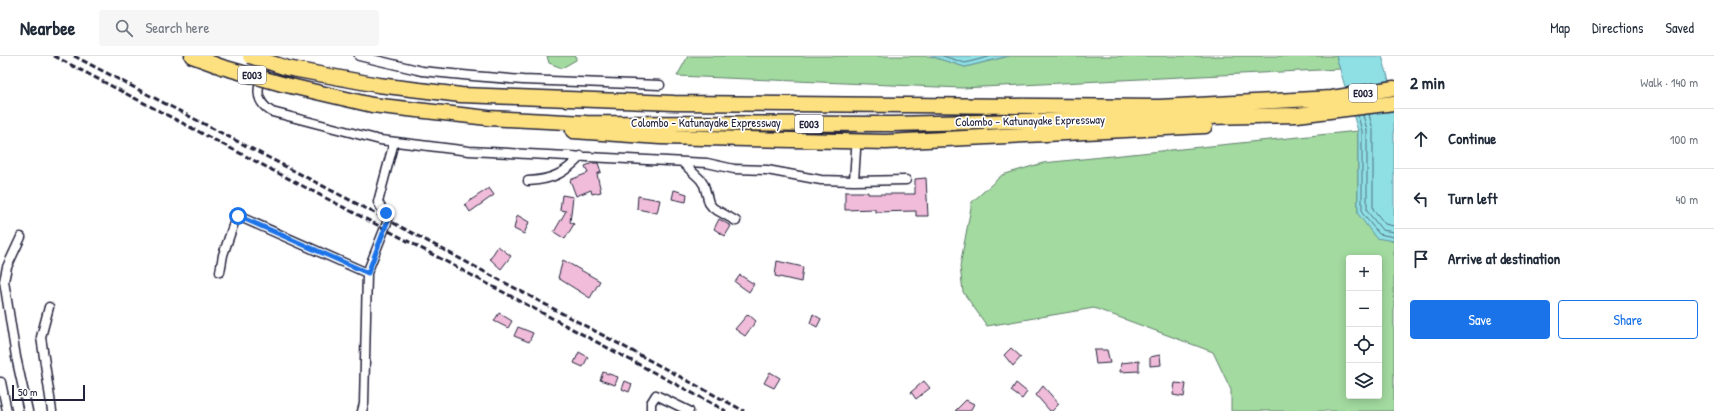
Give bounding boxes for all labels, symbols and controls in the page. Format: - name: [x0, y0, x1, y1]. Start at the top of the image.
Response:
- search box: [99, 10, 379, 46]
- text: Nearbee: [20, 15, 75, 41]
- icon: search: [113, 17, 135, 39]
- text: Search here: [145, 17, 210, 38]
- text: Map: [1550, 18, 1570, 37]
- text: Directions: [1592, 18, 1643, 37]
- text: Saved: [1665, 18, 1694, 37]
- road number: E003: [238, 66, 266, 84]
- text: 2 min: [1410, 71, 1445, 94]
- text: Walk · 140 m: [1640, 73, 1698, 91]
- road number: E003: [1349, 84, 1377, 102]
- street label: Colombo - Katunayake Expressway: [955, 111, 1105, 130]
- street label: Colombo - Katunayake Expressway: [631, 114, 781, 131]
- road number: E003: [795, 115, 823, 133]
- icon: ahead: [1410, 128, 1432, 150]
- text: Continue: [1448, 128, 1496, 149]
- text: 100 m: [1670, 130, 1698, 148]
- icon: left: [1410, 188, 1432, 210]
- text: Turn left: [1448, 188, 1498, 209]
- text: 40 m: [1675, 190, 1698, 208]
- route end: [377, 204, 395, 222]
- route start: [229, 207, 247, 225]
- icon: arrive: [1410, 248, 1432, 270]
- text: Arrive at destination: [1448, 248, 1560, 269]
- map controls: [1346, 255, 1382, 399]
- button: +: [1346, 255, 1382, 291]
- button: −: [1346, 291, 1382, 327]
- button: Save: [1410, 300, 1550, 339]
- button: Share: [1558, 300, 1698, 339]
- button: locate: [1346, 327, 1382, 363]
- button: layers: [1346, 363, 1382, 399]
- scale bar: [12, 383, 85, 402]
- text: 50 m: [18, 385, 38, 399]

